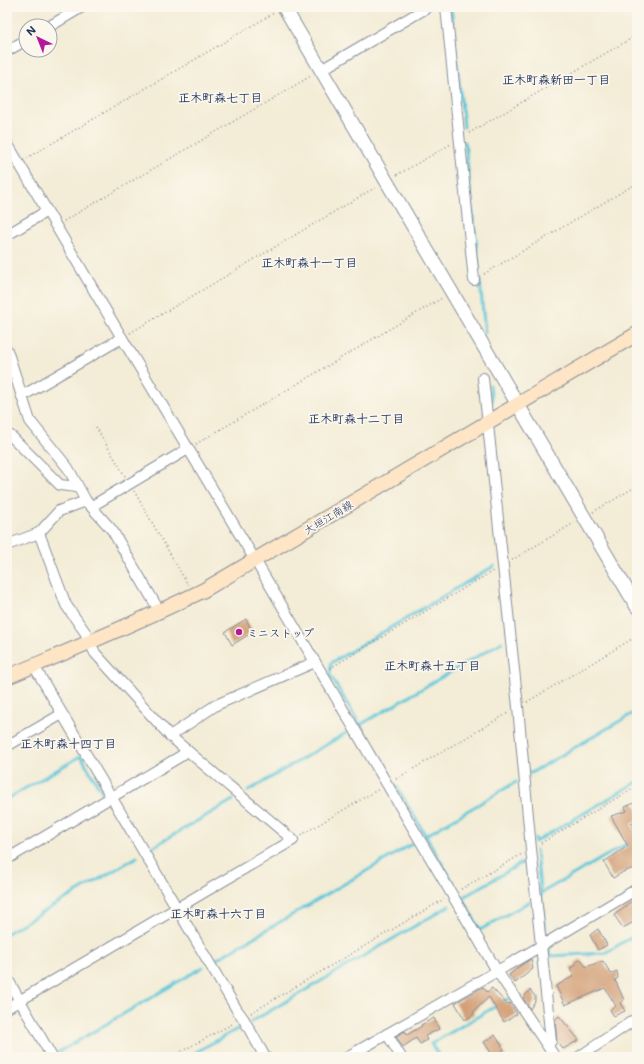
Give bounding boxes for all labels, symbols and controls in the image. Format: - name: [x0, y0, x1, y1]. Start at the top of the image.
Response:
- north arrow: [18, 18, 58, 58]
- text: N: [23, 22, 39, 39]
- district label: 正木町森新田一丁目: [502, 71, 610, 87]
- district label: 正木町森七丁目: [178, 89, 262, 105]
- district label: 正木町森十一丁目: [261, 254, 357, 270]
- district label: 正木町森十二丁目: [308, 410, 404, 426]
- street label: 大垣江南線: [301, 496, 355, 538]
- place label: ミニストップ: [247, 625, 314, 640]
- marker: ミニストップ: [234, 627, 244, 637]
- district label: 正木町森十五丁目: [384, 657, 480, 673]
- district label: 正木町森十四丁目: [20, 735, 116, 751]
- district label: 正木町森十六丁目: [170, 905, 266, 921]

